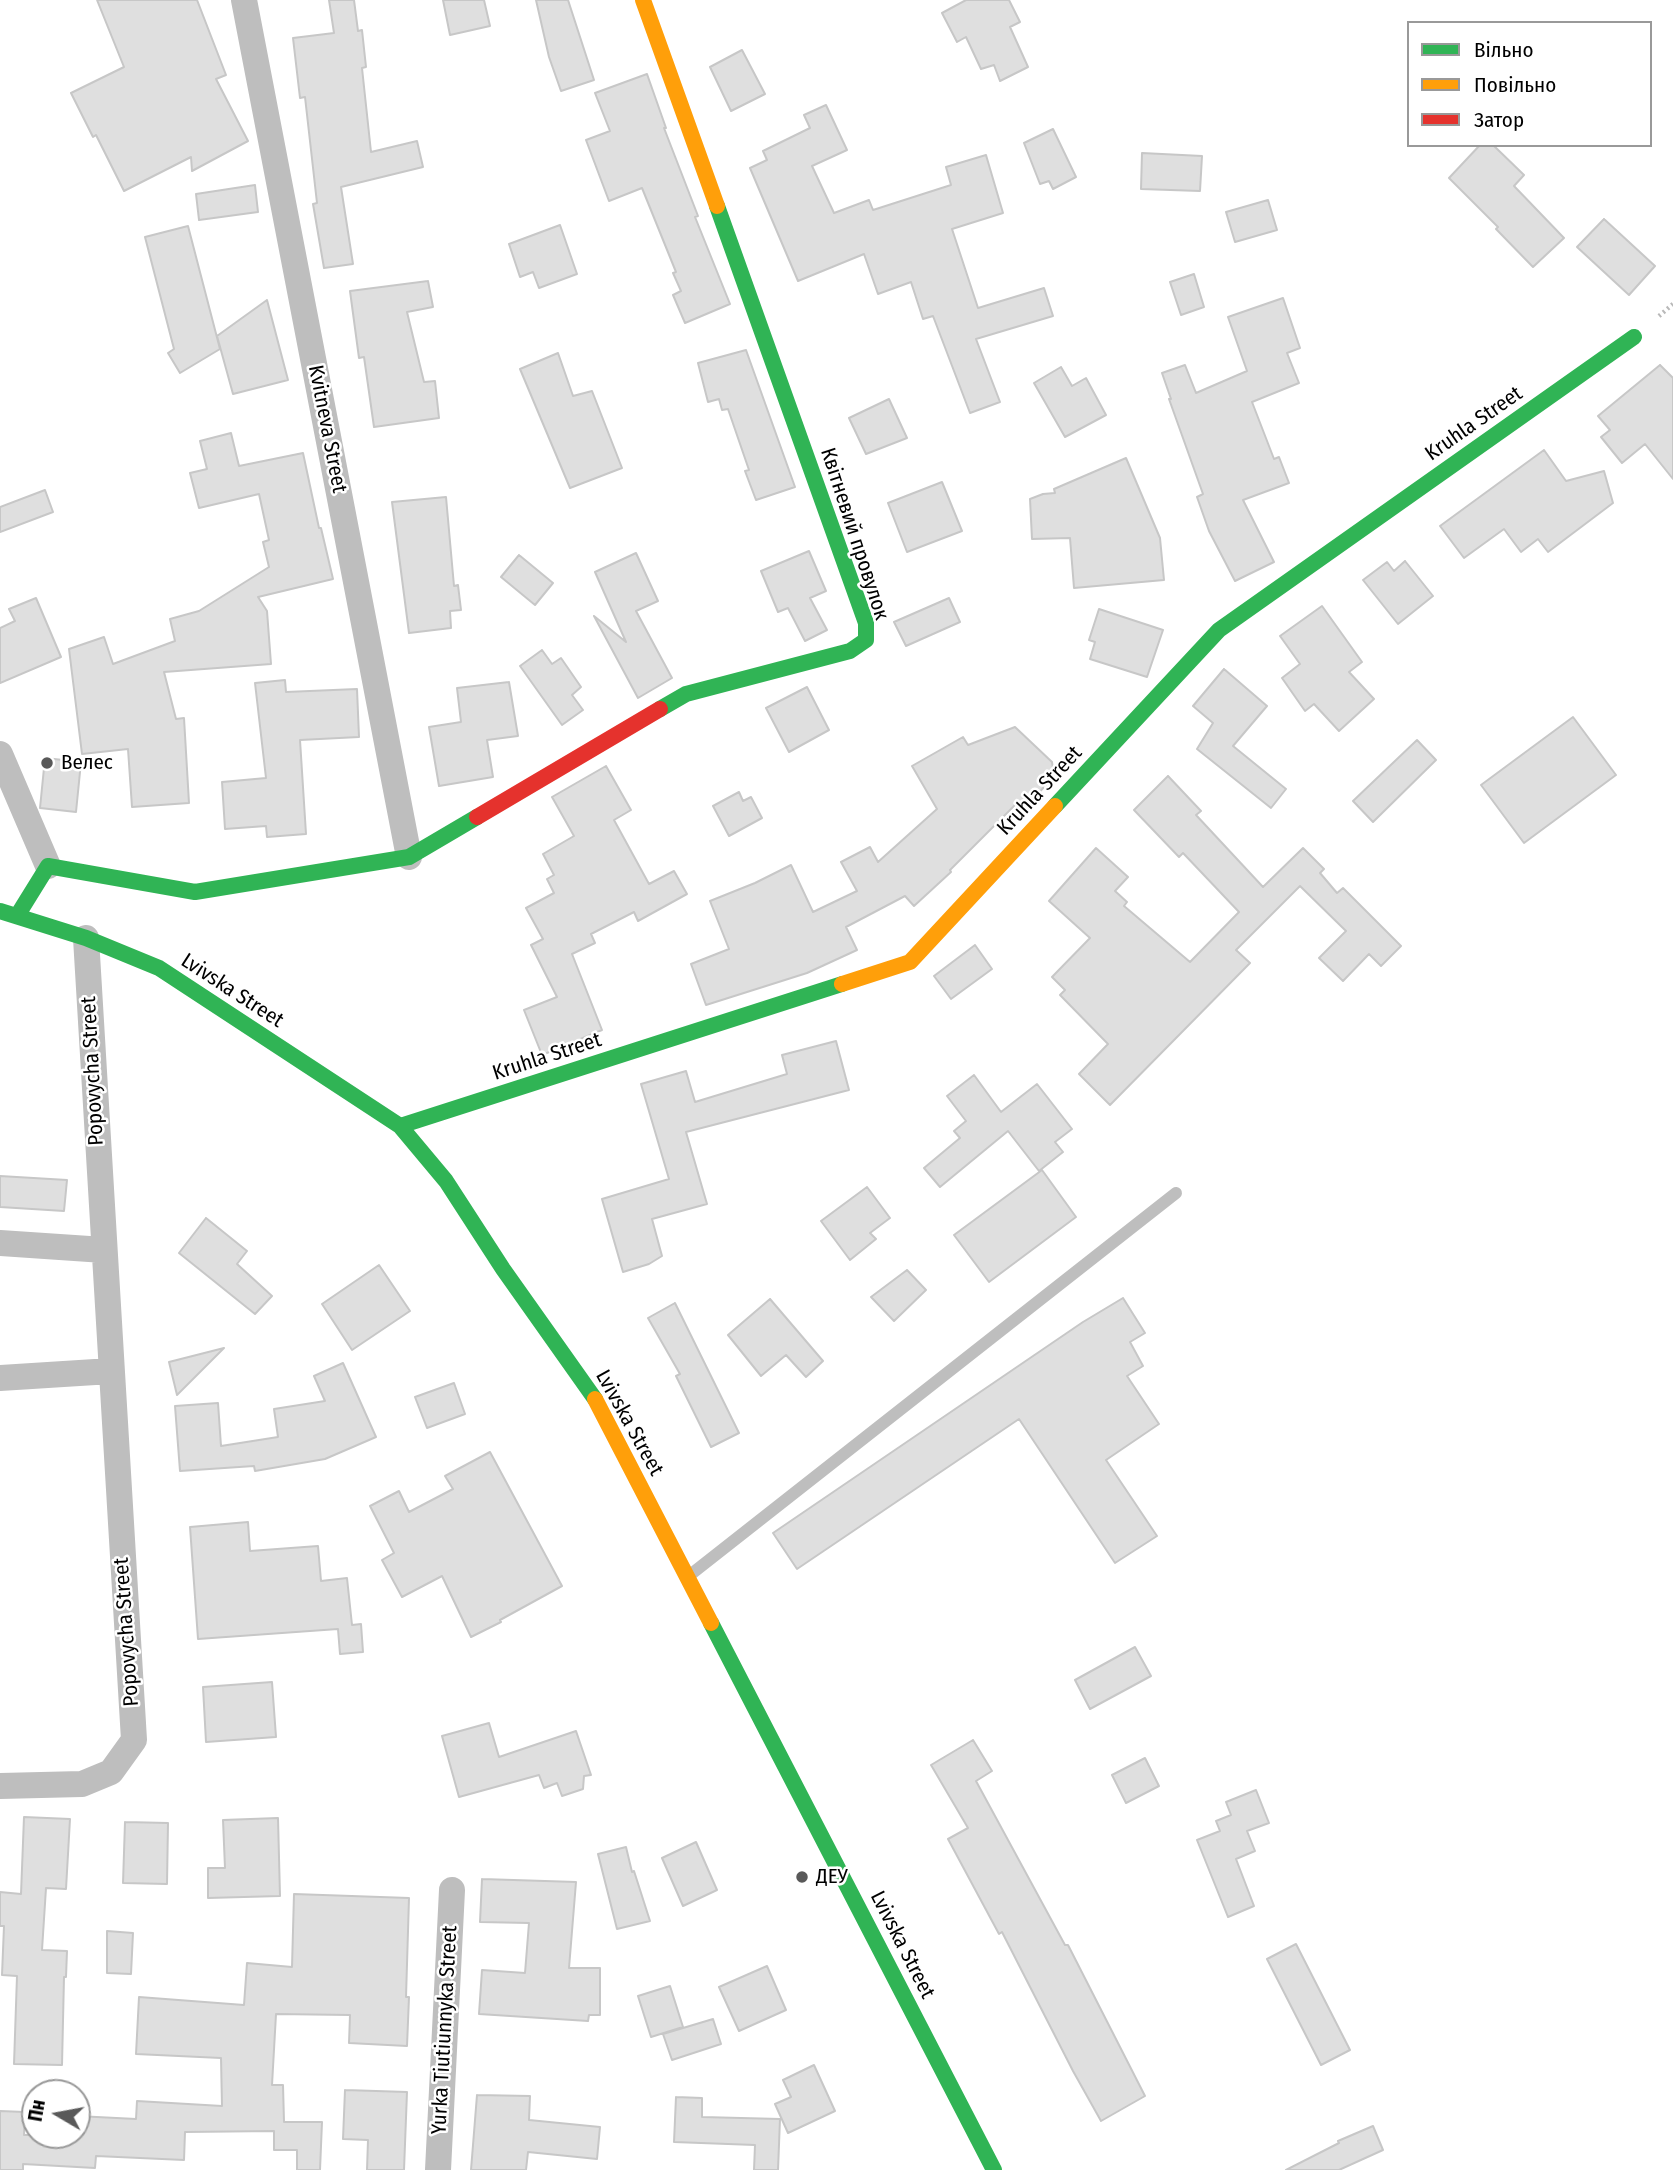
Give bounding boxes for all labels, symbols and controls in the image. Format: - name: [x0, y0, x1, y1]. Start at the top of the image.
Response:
- legend: [1407, 21, 1652, 147]
- text: Вільно: [1474, 37, 1534, 63]
- text: Повільно: [1474, 72, 1556, 98]
- text: Затор: [1474, 107, 1524, 133]
- street label: Kvitneva Street: [302, 363, 352, 495]
- street label: Kruhla Street: [1421, 381, 1527, 467]
- street label: Квітневий провулок: [814, 445, 894, 623]
- street label: Kruhla Street: [992, 741, 1088, 841]
- place label: Велес: [61, 750, 113, 776]
- marker: Велес: [39, 755, 55, 771]
- street label: Lvivska Street: [176, 949, 288, 1033]
- street label: Popovycha Street: [77, 996, 109, 1146]
- street label: Kruhla Street: [489, 1028, 605, 1086]
- street label: Lvivska Street: [590, 1366, 668, 1480]
- street label: Popovycha Street: [109, 1557, 145, 1707]
- place label: ДЕУ: [816, 1864, 848, 1890]
- marker: ДЕУ: [794, 1869, 810, 1885]
- street label: Lvivska Street: [864, 1887, 940, 2003]
- street label: Yurka Tiutiunnyka Street: [427, 1925, 463, 2135]
- north arrow: [21, 2079, 91, 2149]
- text: Пн: [24, 2098, 50, 2123]

